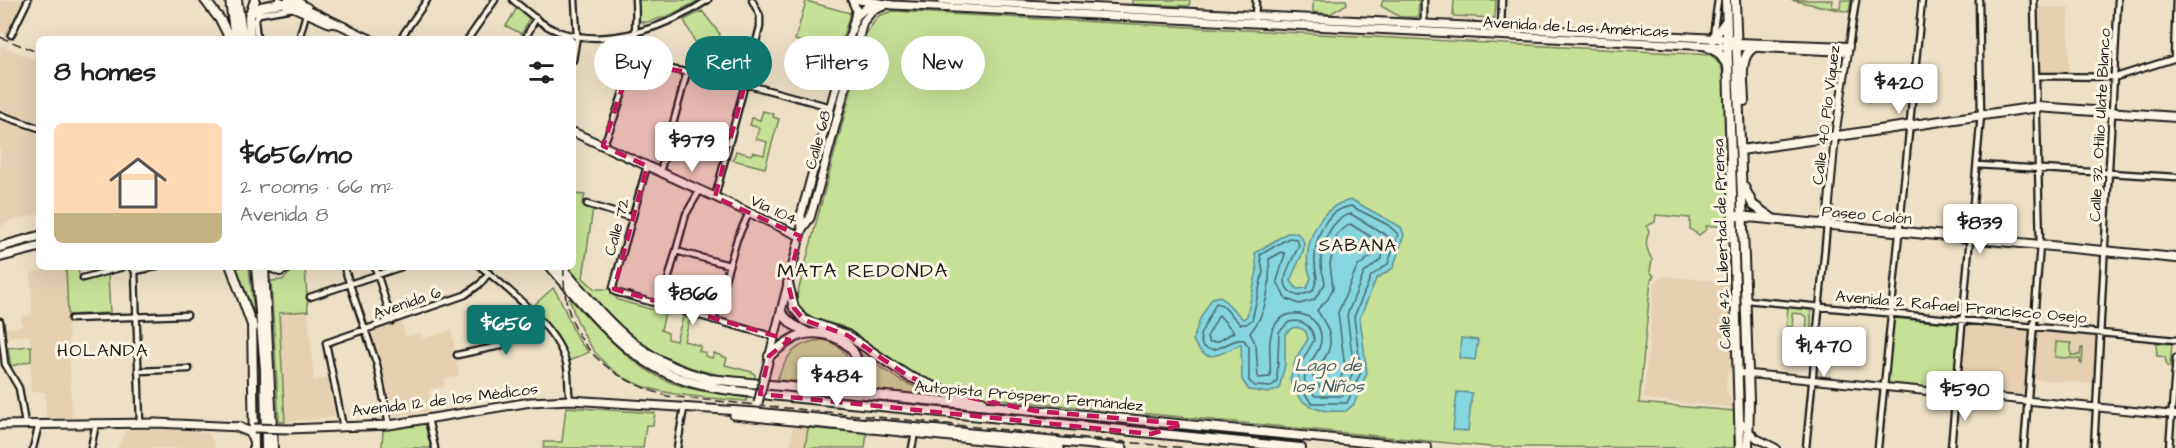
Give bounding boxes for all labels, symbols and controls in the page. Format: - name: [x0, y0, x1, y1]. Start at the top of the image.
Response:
- street label: Avenida de Las Américas: [1482, 11, 1670, 43]
- street label: Calle 32 Otilio Ulate Blanco: [2084, 28, 2116, 222]
- chip: Buy: [594, 36, 673, 90]
- chip: Rent: [685, 36, 772, 90]
- chip: Filters: [784, 36, 889, 90]
- chip: New: [901, 36, 985, 90]
- street label: Calle 40 Pío Víquez: [1807, 44, 1845, 186]
- text: 8 homes: [54, 54, 156, 90]
- icon: filters: [525, 56, 558, 89]
- pin: $420: [1863, 64, 1935, 115]
- text: $420: [1875, 69, 1923, 97]
- street label: Calle 68: [800, 108, 836, 172]
- pin: $979: [656, 122, 728, 173]
- text: $979: [669, 127, 715, 155]
- text: $656/mo: [240, 137, 352, 173]
- street label: Calle 42 Libertad de Prensa: [1707, 139, 1737, 349]
- icon: home: [102, 147, 174, 219]
- text: 2 rooms · 66 m²: [240, 173, 394, 201]
- street label: Vía 104: [747, 189, 801, 231]
- street label: Calle 72: [599, 196, 635, 258]
- street label: Paseo Colón: [1821, 200, 1913, 230]
- text: Avenida 8: [240, 201, 328, 229]
- pin: $839: [1944, 204, 2016, 255]
- text: $839: [1957, 209, 2003, 237]
- district label: SABANA: [1318, 233, 1398, 258]
- district label: MATA REDONDA: [777, 257, 949, 285]
- pin: $866: [657, 275, 729, 326]
- text: $866: [668, 280, 718, 308]
- street label: Avenida 6: [370, 281, 444, 325]
- street label: Avenida 2 Rafael Francisco Osejo: [1834, 285, 2088, 329]
- pin: $656: [470, 305, 542, 356]
- text: $656: [481, 310, 531, 338]
- pin: $1,470: [1775, 327, 1873, 378]
- text: $1,470: [1796, 332, 1852, 360]
- district label: HOLANDA: [57, 338, 149, 363]
- water label: Lago de los Niños: [1292, 353, 1365, 399]
- pin: $484: [801, 357, 873, 408]
- text: $484: [811, 362, 863, 390]
- pin: $590: [1929, 371, 2001, 422]
- street label: Autopista Próspero Fernández: [914, 375, 1144, 417]
- text: $590: [1940, 376, 1990, 404]
- street label: Avenida 12 de los Médicos: [351, 378, 539, 422]

